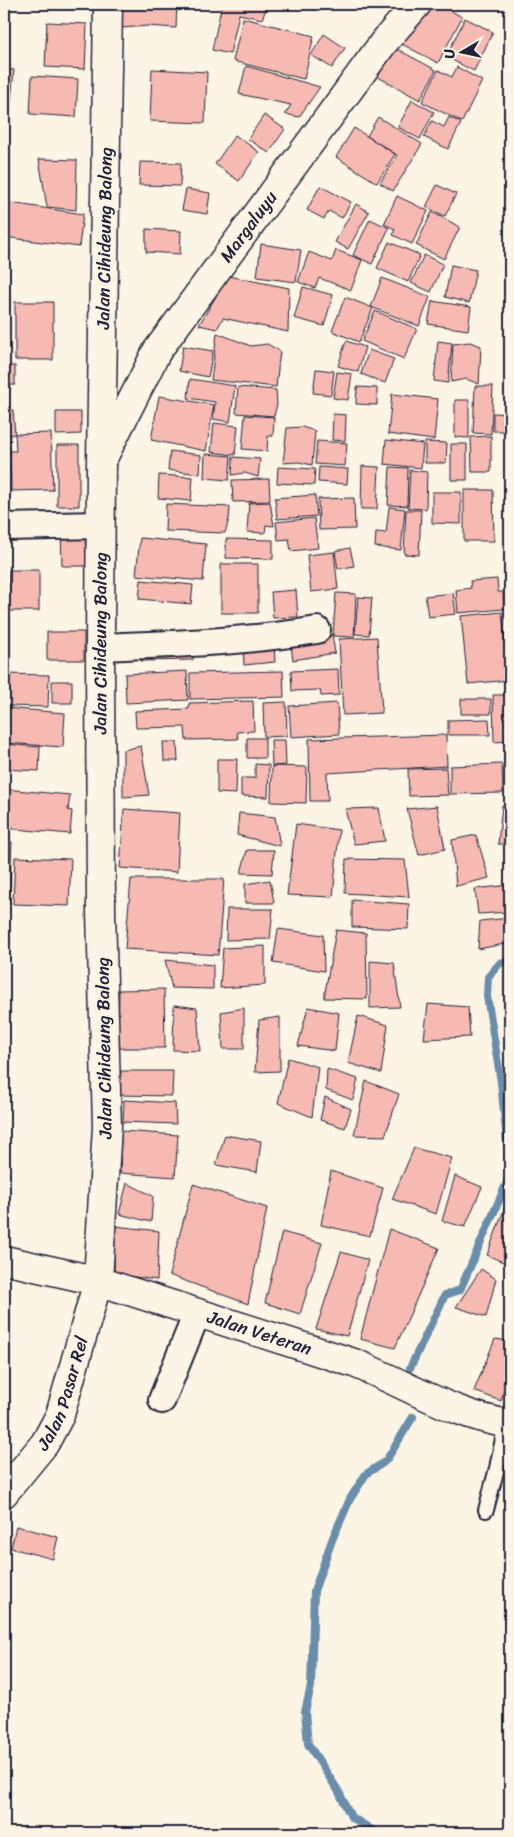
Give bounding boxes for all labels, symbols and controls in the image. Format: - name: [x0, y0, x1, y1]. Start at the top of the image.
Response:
- north arrow: [436, 28, 486, 78]
- text: U: [436, 47, 463, 60]
- street label: Jalan Cihideung Balong: [87, 147, 122, 330]
- street label: Margaluyu: [211, 183, 286, 270]
- street label: Jalan Cihideung Balong: [84, 552, 117, 735]
- street label: Jalan Cihideung Balong: [86, 957, 122, 1140]
- street label: Jalan Veteran: [202, 1301, 316, 1365]
- street label: Jalan Pasar Rel: [28, 1332, 98, 1459]

